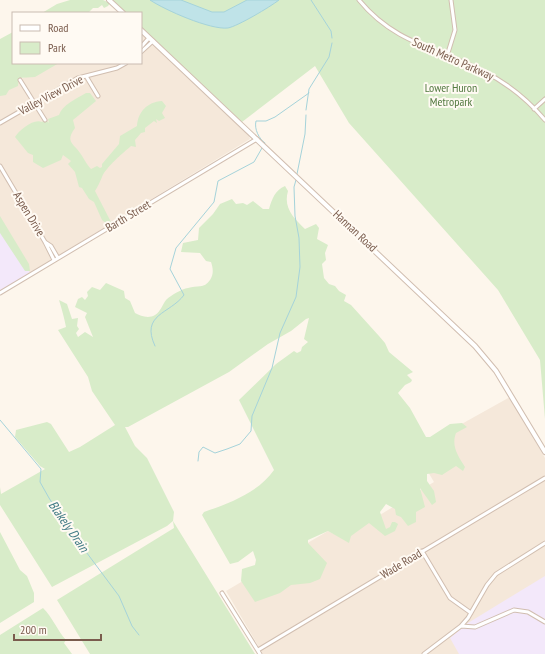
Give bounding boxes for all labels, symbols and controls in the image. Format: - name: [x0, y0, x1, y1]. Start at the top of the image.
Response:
- legend: [12, 12, 142, 64]
- text: Road: [48, 20, 68, 35]
- street label: South Metro Parkway: [410, 34, 497, 83]
- text: Park: [48, 40, 66, 55]
- street label: Valley View Drive: [15, 71, 86, 118]
- park label: Lower Huron Metropark: [425, 80, 477, 109]
- street label: Aspen Drive: [10, 189, 49, 239]
- street label: Barth Street: [102, 196, 154, 235]
- street label: Hannan Road: [330, 206, 381, 255]
- water label: Blakely Drain: [45, 497, 93, 556]
- street label: Wade Road: [377, 545, 424, 582]
- scale bar: [14, 616, 101, 642]
- text: 200 m: [20, 622, 47, 637]

